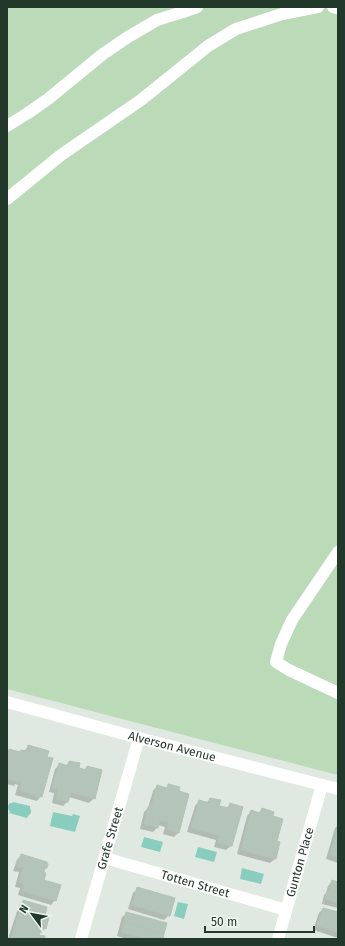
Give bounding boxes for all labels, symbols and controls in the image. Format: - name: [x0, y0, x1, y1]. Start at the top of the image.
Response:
- street label: Alverson Avenue: [127, 728, 217, 764]
- street label: Grafe Street: [94, 805, 126, 871]
- street label: Gunton Place: [283, 826, 317, 899]
- street label: Totten Street: [160, 868, 232, 901]
- north arrow: [12, 894, 52, 934]
- text: N: [16, 902, 31, 916]
- scale bar: [205, 908, 314, 934]
- text: 50 m: [211, 915, 237, 929]

